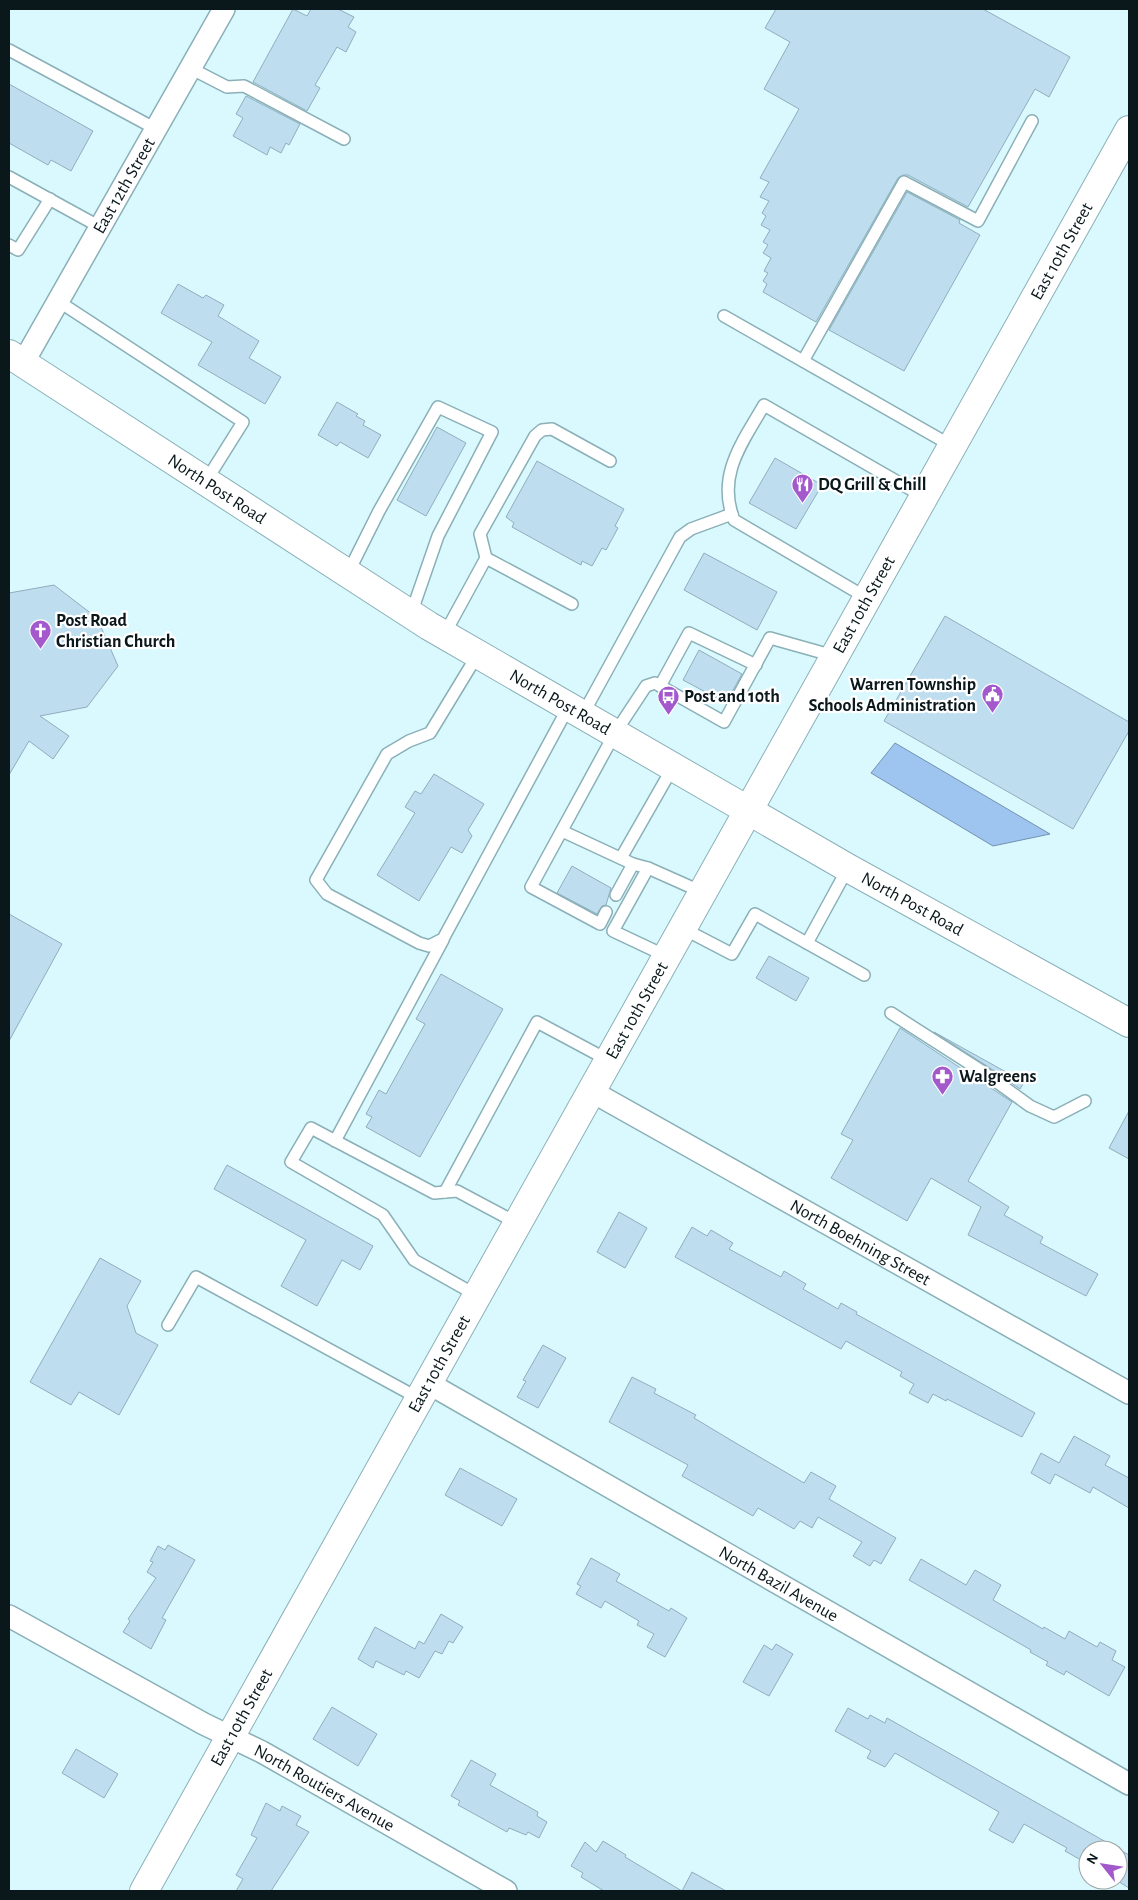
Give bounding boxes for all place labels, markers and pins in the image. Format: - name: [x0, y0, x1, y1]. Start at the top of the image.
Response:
- restaurant icon: DQ Grill & Chill: [790, 472, 814, 503]
- place label: DQ Grill & Chill: [818, 476, 926, 494]
- place label: Post Road Christian Church: [56, 612, 175, 651]
- church icon: Post Road Christian Church: [28, 618, 52, 649]
- place label: Warren Township Schools Administration: [808, 676, 976, 715]
- public building icon: Warren Township Schools Administration: [980, 682, 1004, 713]
- bus stop icon: Post and 10th: [656, 684, 680, 715]
- place label: Post and 10th: [684, 688, 780, 706]
- pharmacy icon: Walgreens: [931, 1064, 955, 1095]
- place label: Walgreens: [959, 1068, 1036, 1086]

